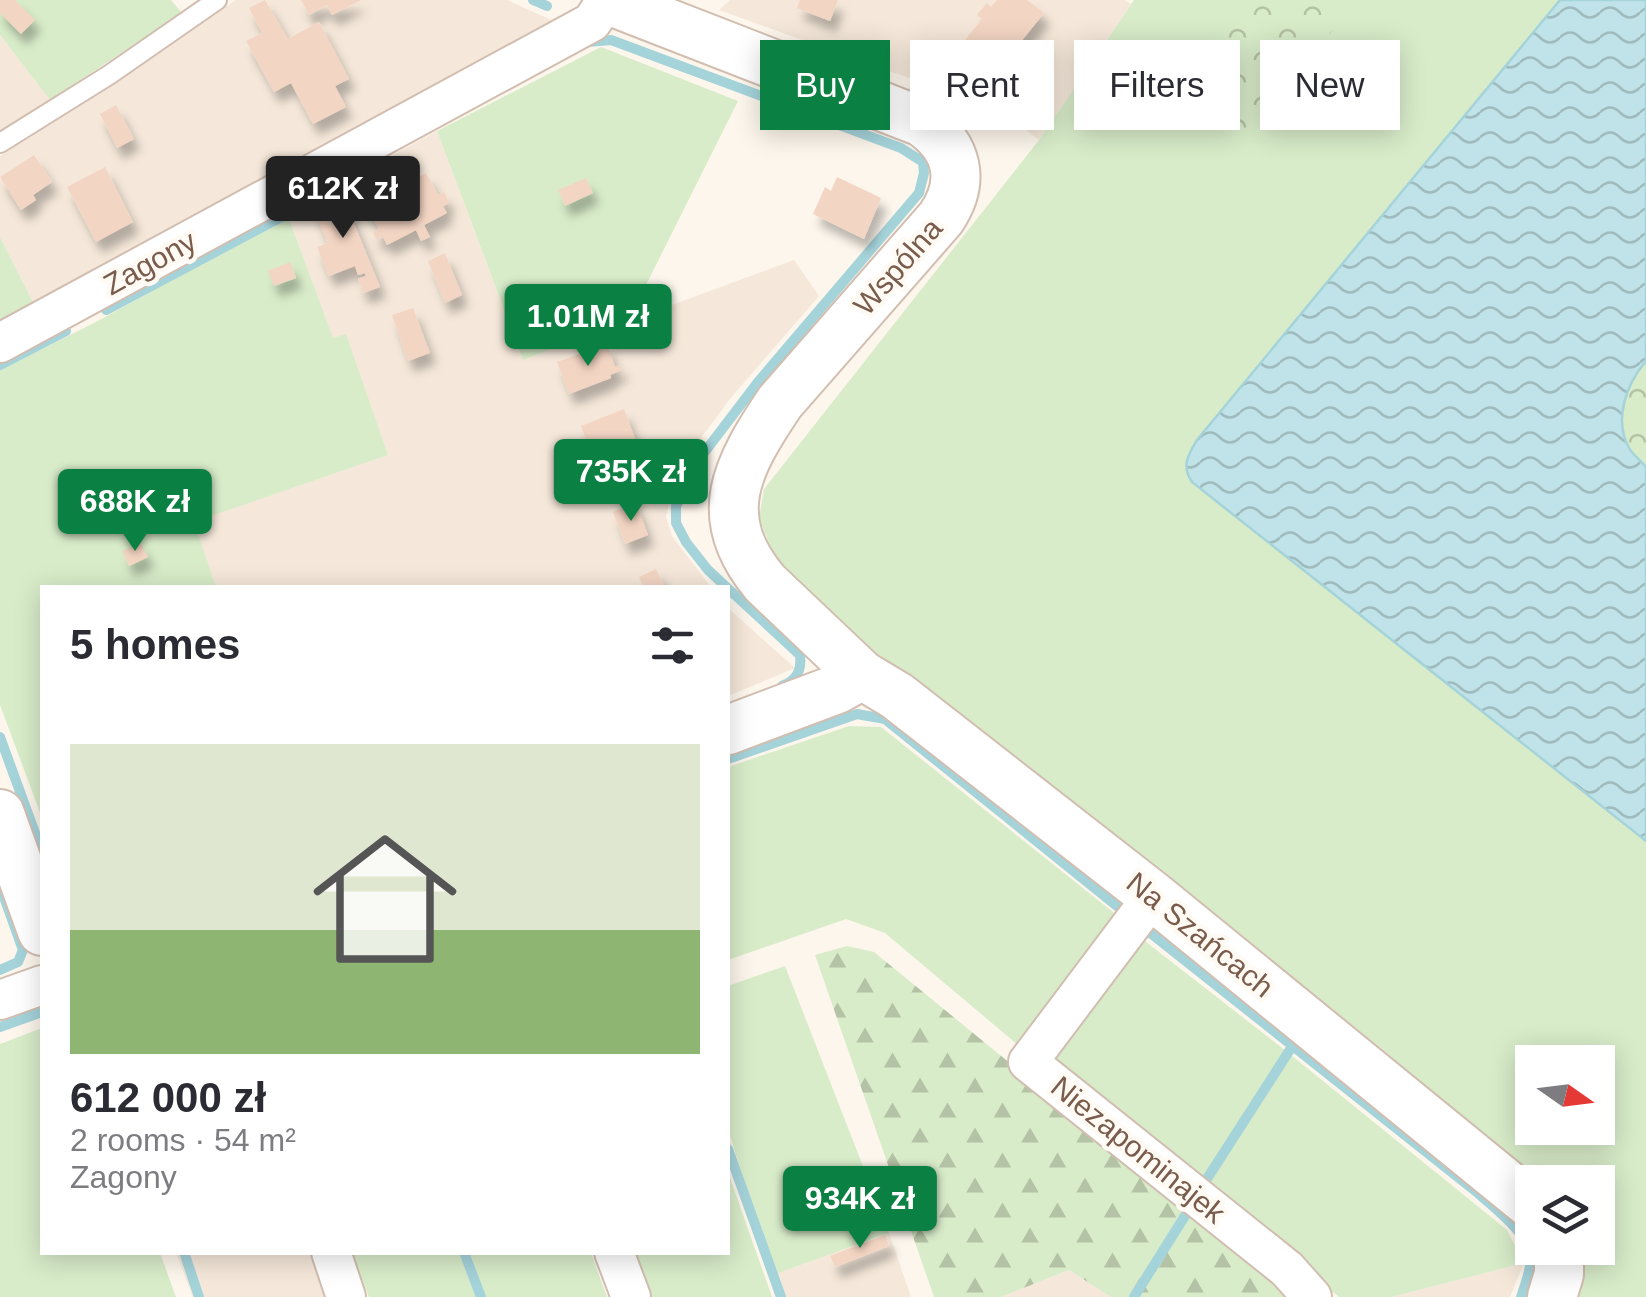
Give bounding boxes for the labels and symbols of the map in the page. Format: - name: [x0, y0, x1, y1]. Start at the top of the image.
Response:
- pin: 612K zł: [251, 156, 435, 241]
- street label: Wspólna: [847, 212, 949, 322]
- street label: Zagony: [98, 224, 202, 301]
- pin: 1.01M zł: [485, 284, 691, 369]
- pin: 735K zł: [539, 439, 723, 524]
- pin: 688K zł: [43, 469, 227, 554]
- street label: Na Szańcach: [1121, 866, 1280, 1004]
- north arrow: [1515, 1045, 1615, 1145]
- street label: Niezapominajek: [1045, 1070, 1232, 1230]
- pin: 934K zł: [768, 1166, 952, 1251]

